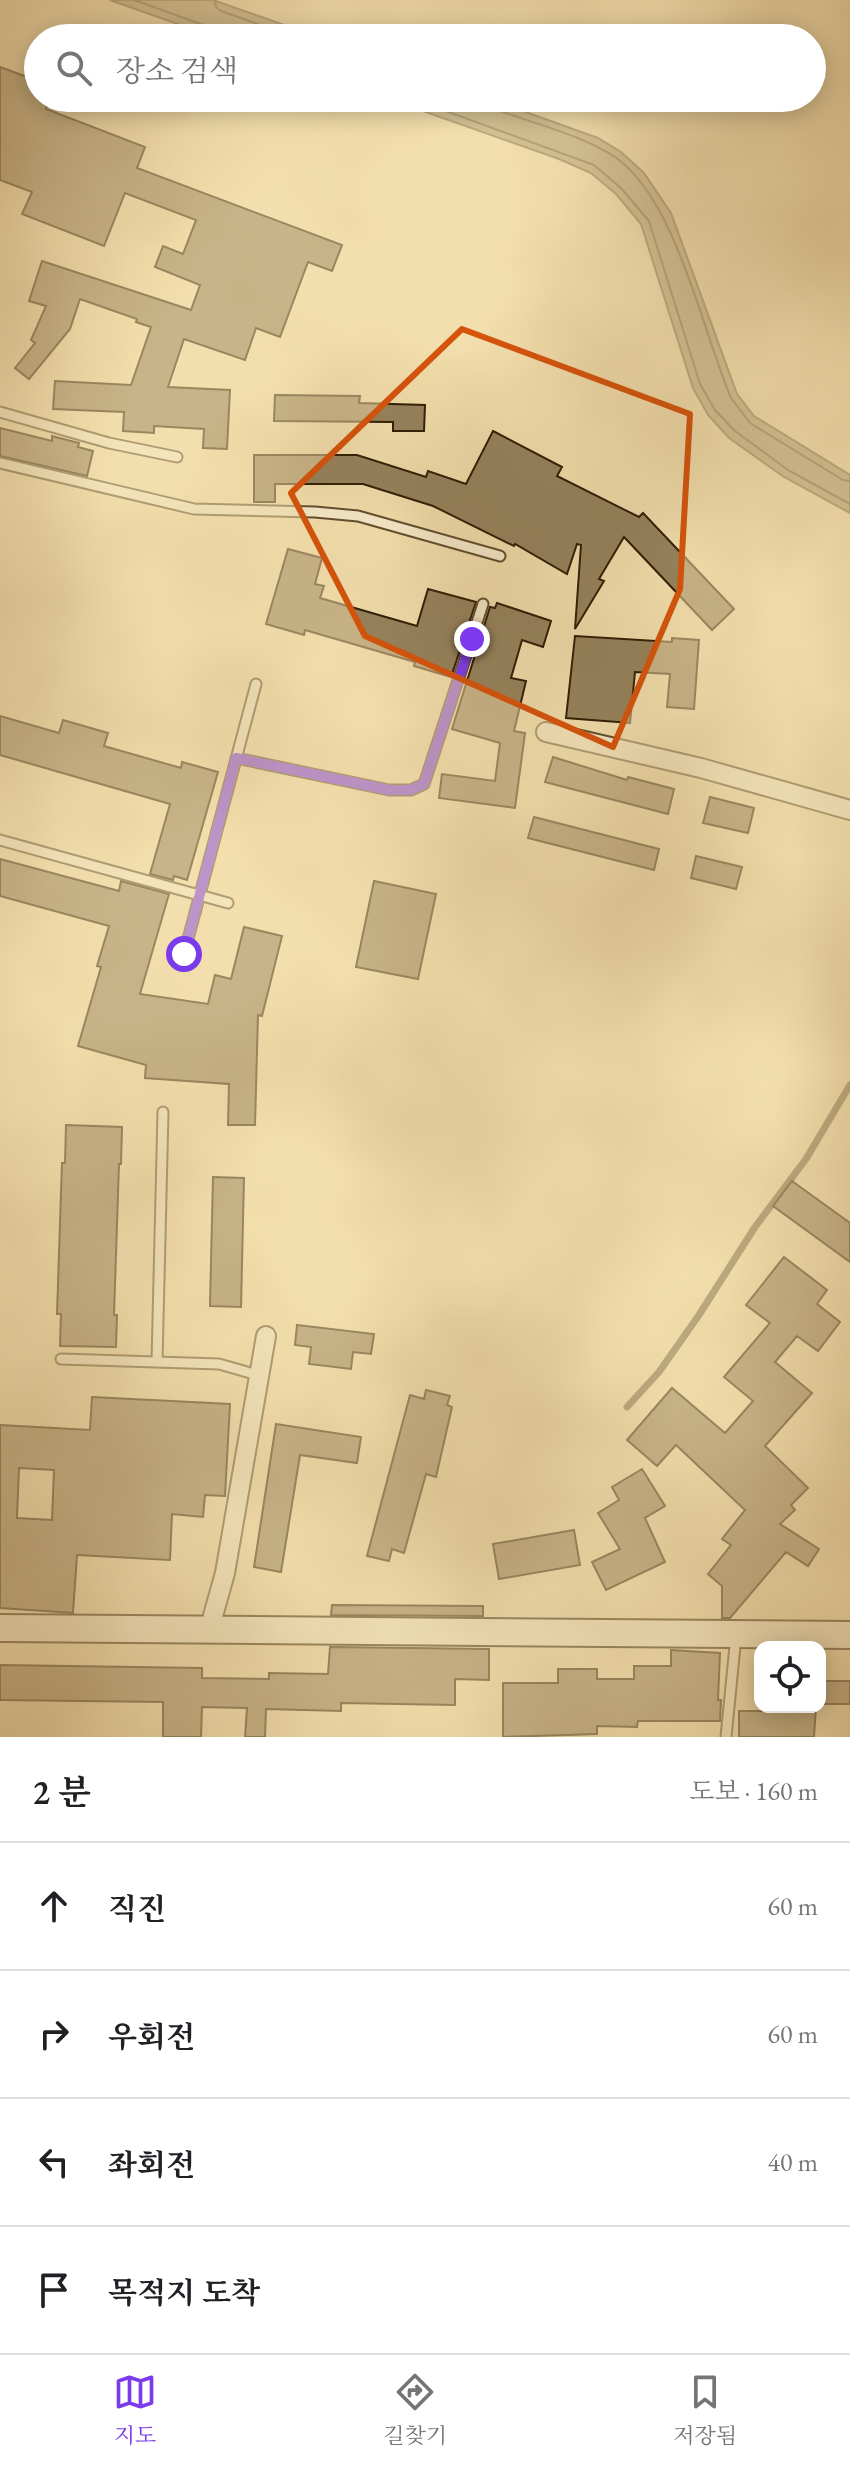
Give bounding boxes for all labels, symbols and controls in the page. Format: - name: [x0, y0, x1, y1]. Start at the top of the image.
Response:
- search box: [24, 24, 826, 112]
- icon: search: [52, 46, 96, 90]
- text: 장소 검색: [116, 51, 238, 90]
- route end: [454, 621, 490, 657]
- route start: [166, 936, 202, 972]
- map controls: [754, 1641, 826, 1713]
- button: locate: [754, 1641, 826, 1713]
- text: 2 분: [32, 1770, 91, 1814]
- text: 도보 · 160 m: [689, 1774, 818, 1808]
- icon: ahead: [32, 1884, 76, 1928]
- text: 직진: [108, 1889, 166, 1928]
- text: 60 m: [768, 1889, 818, 1923]
- icon: right: [32, 2012, 76, 2056]
- text: 우회전: [108, 2017, 195, 2056]
- text: 60 m: [768, 2017, 818, 2051]
- icon: left: [32, 2140, 76, 2184]
- text: 좌회전: [108, 2145, 195, 2184]
- text: 40 m: [768, 2145, 818, 2179]
- icon: arrive: [32, 2268, 76, 2312]
- text: 목적지 도착: [108, 2273, 260, 2312]
- tab: 지도: [113, 2370, 157, 2450]
- tab: 길찾기: [383, 2370, 447, 2450]
- tab: 저장됨: [673, 2370, 737, 2450]

